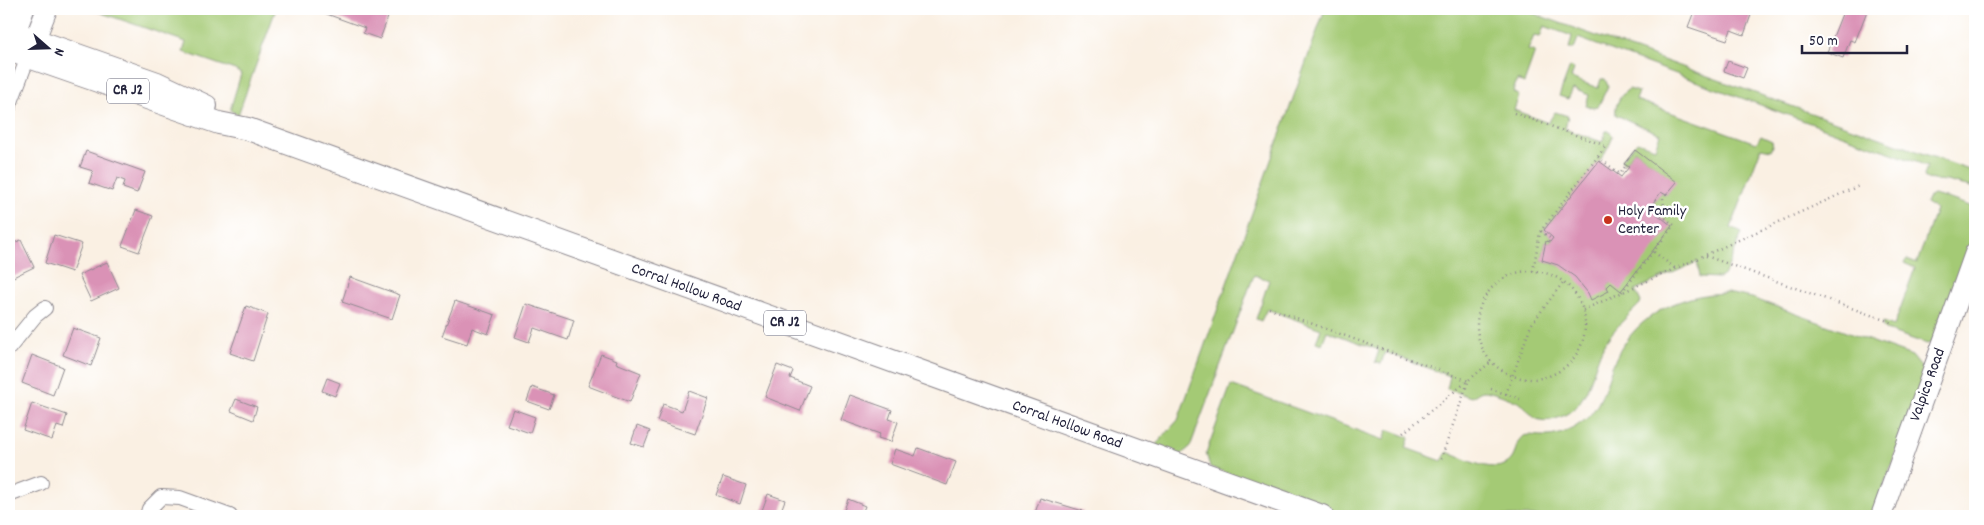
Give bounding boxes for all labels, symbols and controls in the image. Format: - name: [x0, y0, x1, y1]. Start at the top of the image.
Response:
- north arrow: [22, 22, 72, 72]
- scale bar: [1802, 22, 1906, 54]
- text: 50 m: [1809, 31, 1838, 53]
- text: N: [48, 45, 69, 59]
- road number: CR J2: [107, 78, 149, 104]
- place label: Holy Family Center: [1618, 200, 1687, 241]
- marker: Holy Family Center: [1602, 214, 1614, 226]
- street label: Corral Hollow Road: [628, 257, 744, 319]
- road number: CR J2: [764, 310, 806, 336]
- street label: Valpico Road: [1904, 345, 1952, 425]
- street label: Corral Hollow Road: [1009, 394, 1125, 456]

